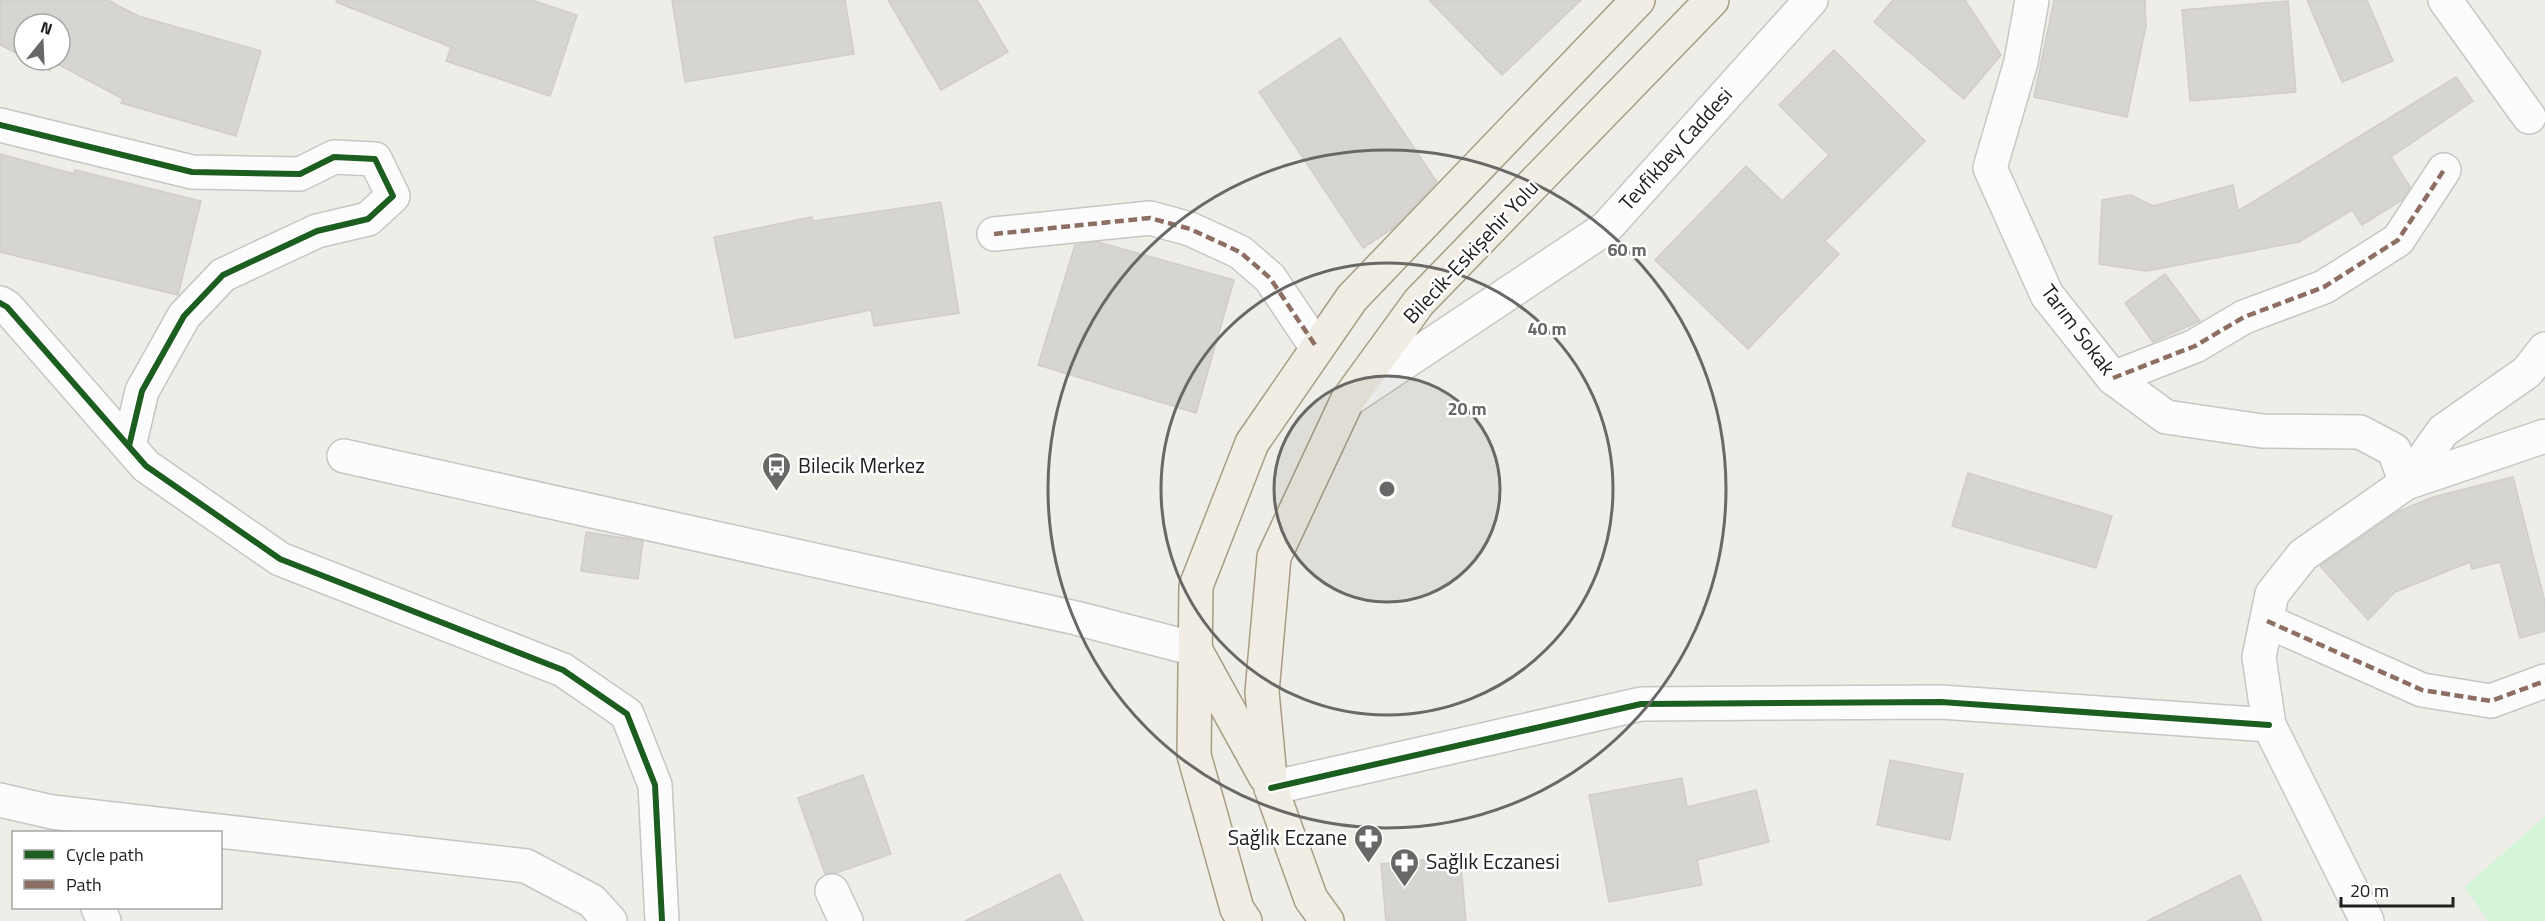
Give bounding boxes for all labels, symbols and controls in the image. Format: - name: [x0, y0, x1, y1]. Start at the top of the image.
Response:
- north arrow: [12, 12, 72, 72]
- text: N: [38, 15, 56, 41]
- street label: Tevfikbey Caddesi: [1611, 79, 1740, 217]
- street label: Bilecik-Eskişehir Yolu: [1395, 172, 1546, 330]
- text: 60 m: [1607, 236, 1647, 263]
- street label: Tarım Sokak: [2034, 277, 2124, 382]
- text: 40 m: [1527, 315, 1567, 342]
- text: 20 m: [1447, 395, 1487, 422]
- place label: Bilecik Merkez: [798, 449, 925, 481]
- bus stop icon: Bilecik Merkez: [761, 450, 793, 492]
- centre of rings: [1377, 479, 1397, 499]
- place label: Sağlık Eczane: [1228, 821, 1347, 853]
- pharmacy icon: Sağlık Eczane: [1352, 822, 1384, 864]
- legend: [12, 831, 222, 909]
- text: Cycle path: [66, 841, 144, 868]
- place label: Sağlık Eczanesi: [1426, 845, 1560, 877]
- pharmacy icon: Sağlık Eczanesi: [1389, 846, 1421, 888]
- scale bar: [2341, 870, 2454, 908]
- text: Path: [66, 871, 102, 898]
- text: 20 m: [2350, 877, 2389, 904]

